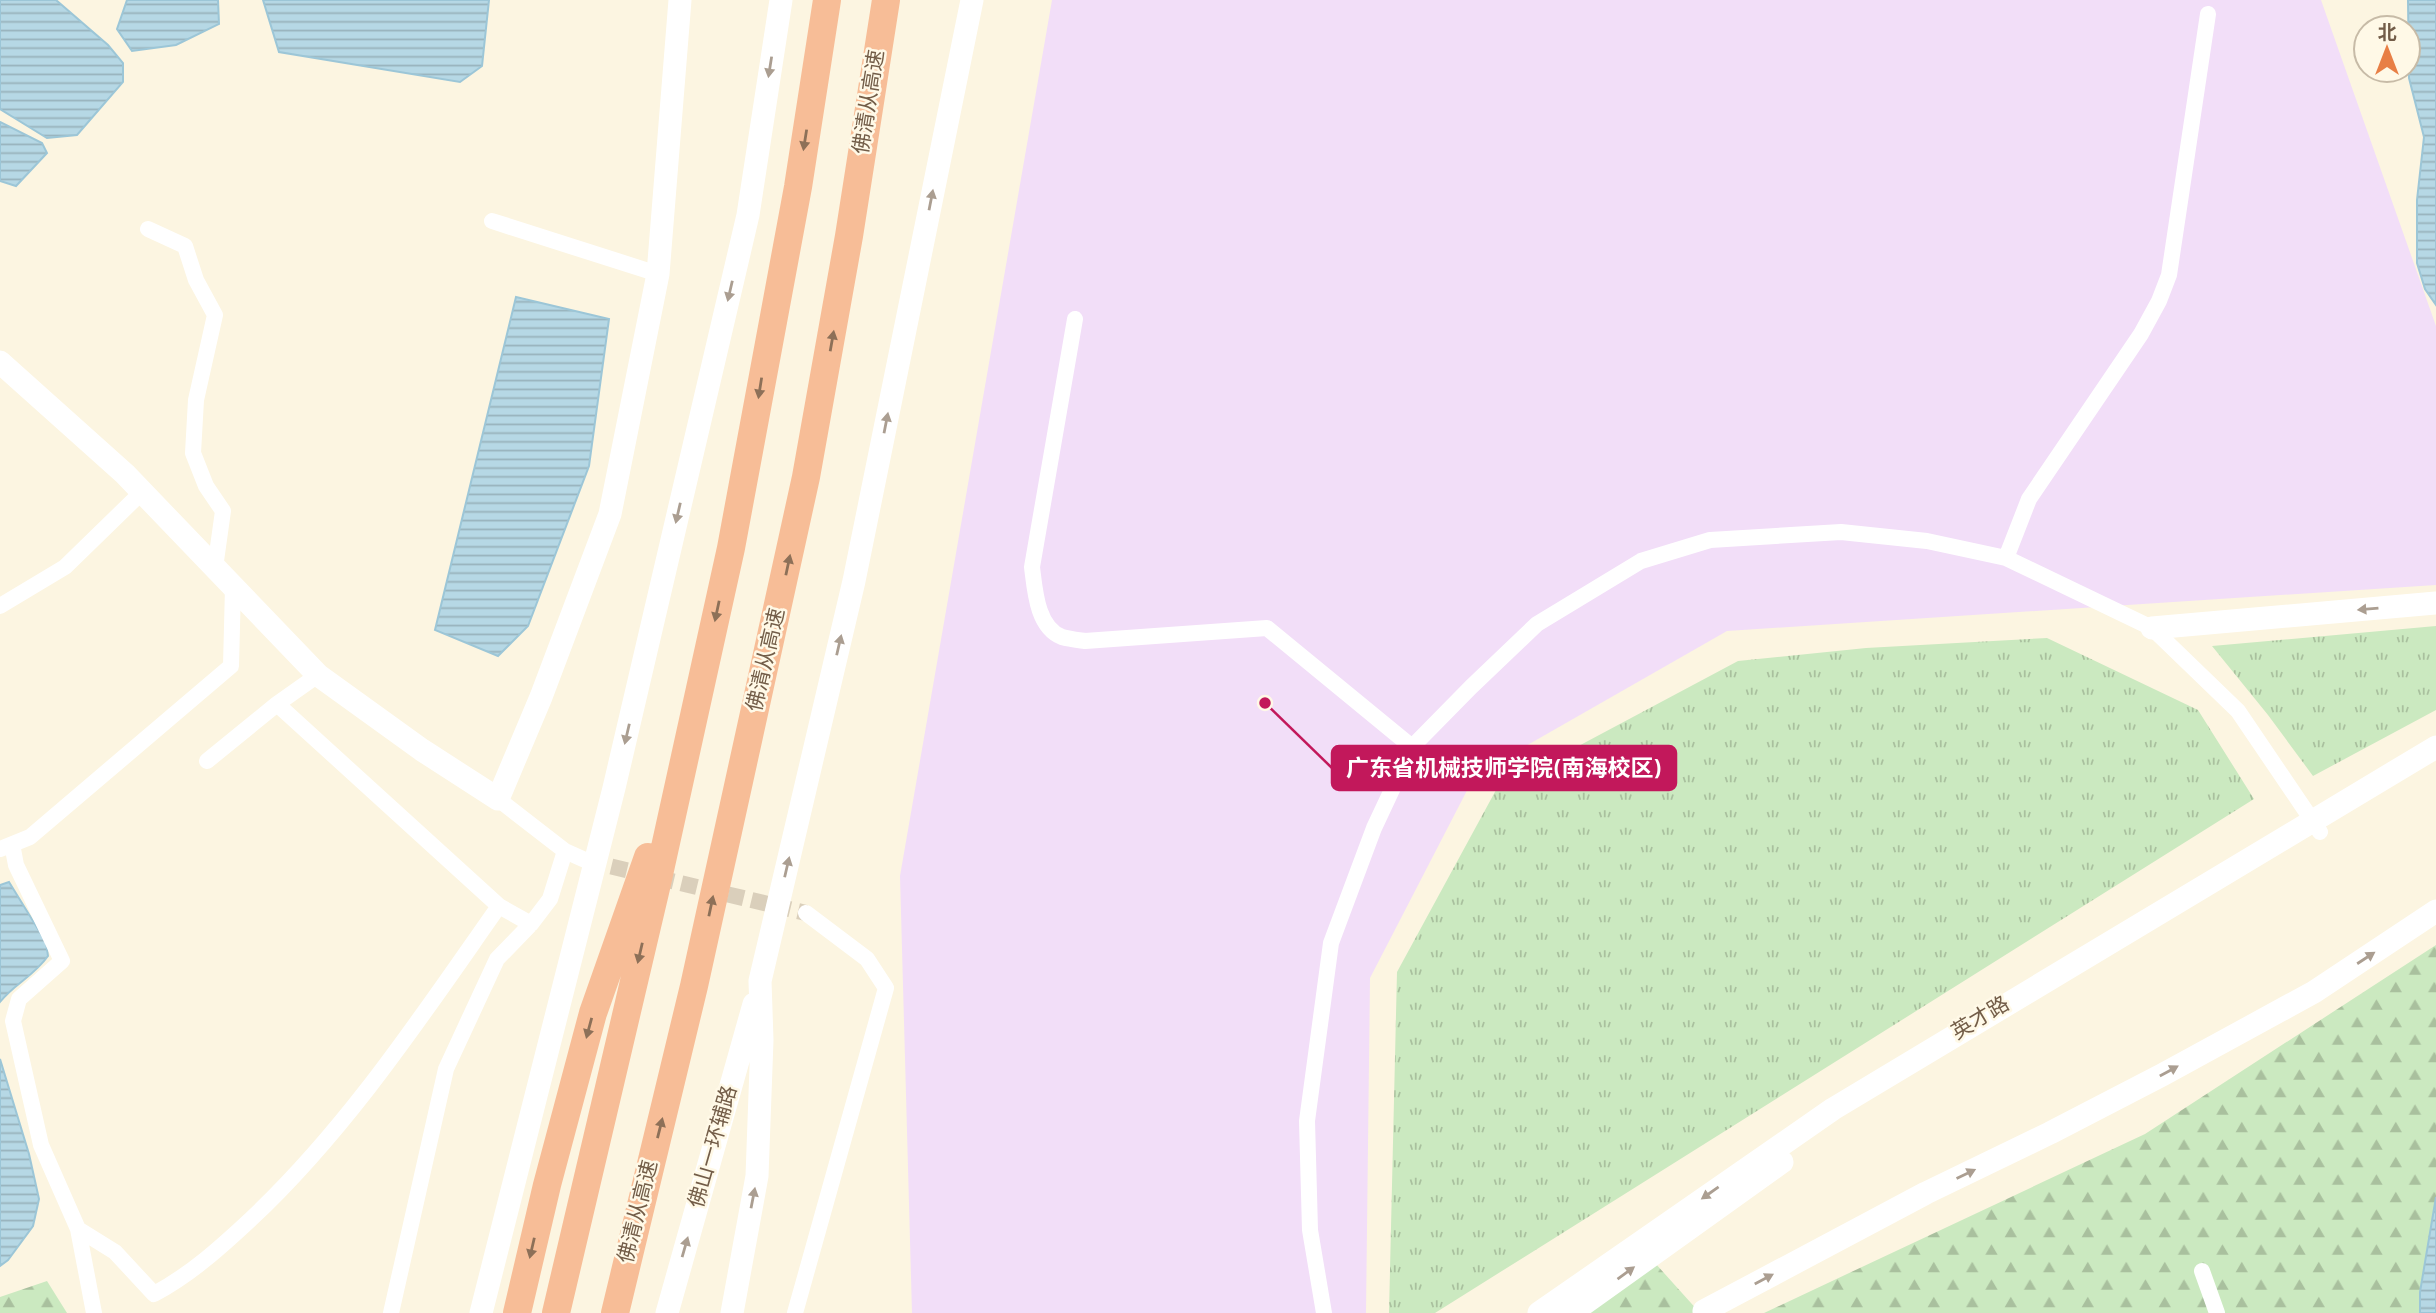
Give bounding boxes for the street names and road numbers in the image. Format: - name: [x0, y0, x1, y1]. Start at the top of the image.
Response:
- street label: 佛清从高速: [848, 48, 892, 156]
- street label: 佛清从高速: [742, 606, 792, 714]
- street label: 英才路: [1947, 991, 2015, 1047]
- street label: 佛山一环辅路: [684, 1083, 744, 1211]
- street label: 佛清从高速: [613, 1158, 665, 1266]

